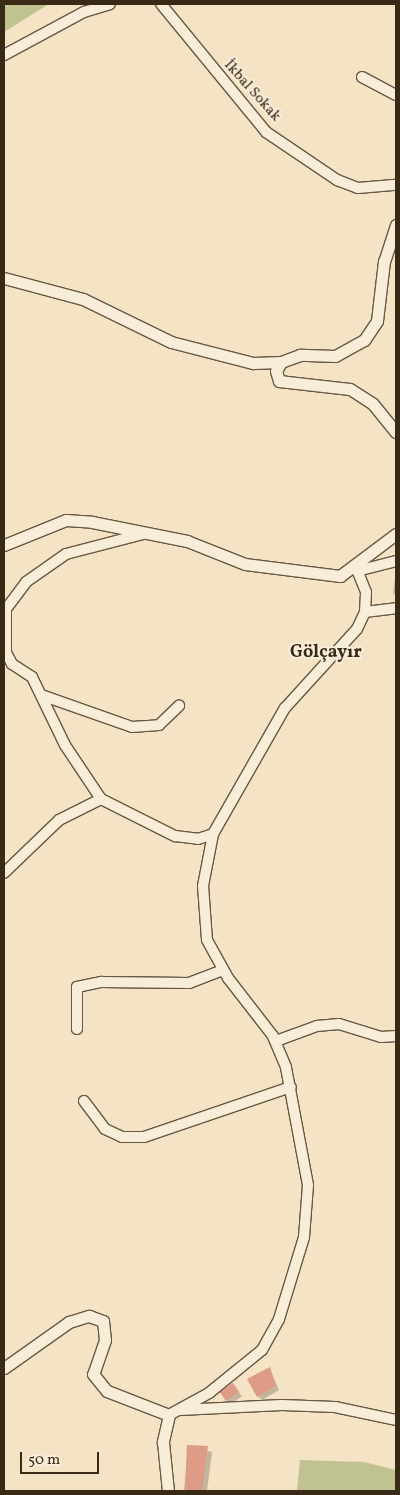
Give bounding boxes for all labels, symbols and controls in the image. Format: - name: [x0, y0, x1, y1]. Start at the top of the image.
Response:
- street label: İkbal Sokak: [220, 57, 284, 125]
- district label: Gölçayır: [290, 642, 362, 664]
- scale bar: [22, 1442, 101, 1474]
- text: 50 m: [28, 1450, 60, 1471]

